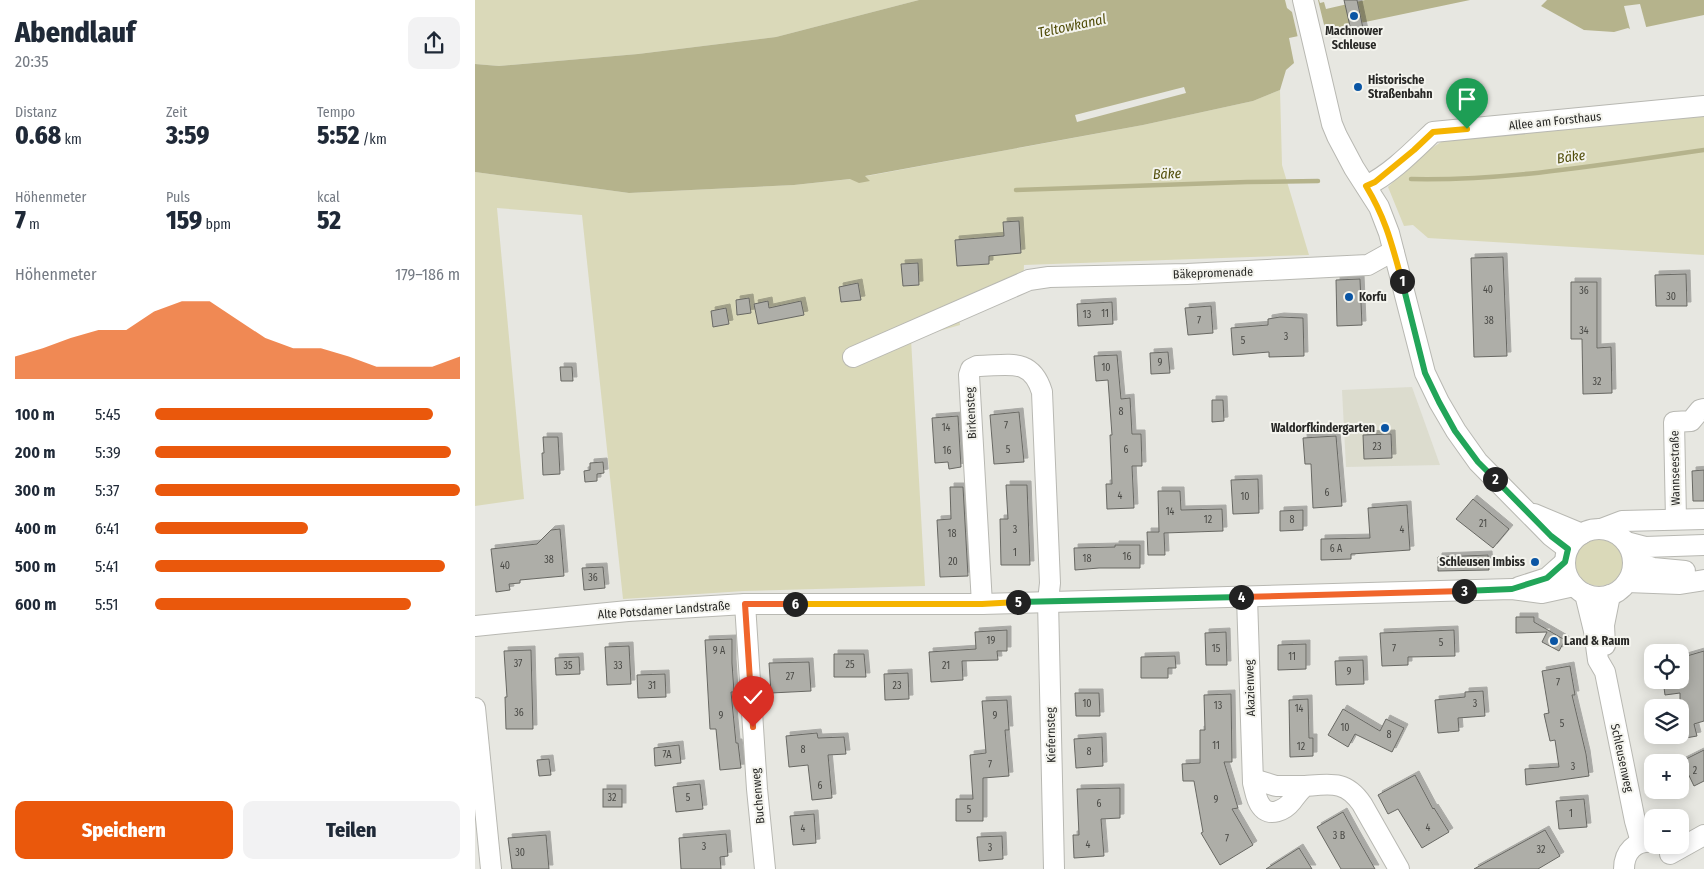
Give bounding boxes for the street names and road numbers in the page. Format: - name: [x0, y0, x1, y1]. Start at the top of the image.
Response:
- street label: Allee am Forsthaus: [1508, 109, 1602, 133]
- street label: Bäkepromenade: [1173, 265, 1253, 281]
- street label: Birkensteg: [963, 386, 979, 439]
- street label: Wannseestraße: [1667, 430, 1683, 506]
- street label: Alte Potsdamer Landstraße: [597, 598, 731, 622]
- street label: Akazienweg: [1242, 659, 1258, 717]
- street label: Kiefernsteg: [1044, 707, 1058, 763]
- street label: Schleusenweg: [1608, 723, 1636, 794]
- street label: Buchenweg: [749, 767, 767, 824]

